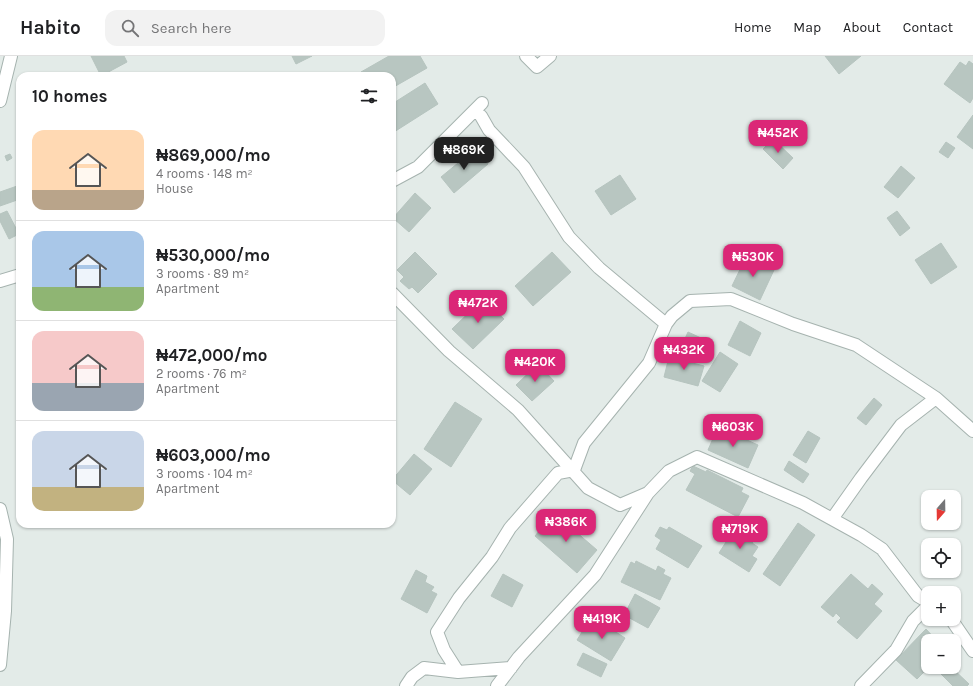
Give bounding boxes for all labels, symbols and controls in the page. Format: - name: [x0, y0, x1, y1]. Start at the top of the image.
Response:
- search box: [105, 10, 385, 46]
- text: Habito: [20, 17, 81, 39]
- icon: search: [119, 17, 141, 39]
- text: Search here: [151, 19, 231, 37]
- text: Home: [734, 19, 771, 36]
- text: Map: [793, 19, 821, 36]
- text: About: [843, 19, 881, 36]
- text: Contact: [903, 19, 953, 36]
- icon: filters: [358, 85, 380, 107]
- text: 10 homes: [32, 86, 107, 106]
- pin: ₦452K: [750, 120, 806, 154]
- text: ₦452K: [757, 125, 799, 140]
- pin: ₦869K: [436, 137, 492, 171]
- text: ₦869K: [443, 142, 485, 157]
- text: ₦869,000/mo: [156, 145, 270, 165]
- icon: home: [64, 146, 112, 194]
- text: 4 rooms · 148 m²: [156, 166, 253, 181]
- text: House: [156, 181, 193, 196]
- pin: ₦530K: [725, 244, 781, 278]
- text: ₦530,000/mo: [156, 245, 270, 265]
- icon: home: [64, 247, 112, 295]
- text: ₦530K: [732, 249, 774, 264]
- text: 3 rooms · 89 m²: [156, 266, 249, 281]
- text: Apartment: [156, 281, 219, 296]
- pin: ₦472K: [450, 290, 506, 324]
- text: ₦472K: [458, 295, 498, 310]
- pin: ₦432K: [656, 337, 712, 371]
- text: ₦432K: [663, 342, 705, 357]
- text: ₦472,000/mo: [156, 345, 267, 365]
- icon: home: [64, 347, 112, 395]
- pin: ₦420K: [507, 349, 563, 383]
- text: ₦420K: [514, 354, 556, 369]
- text: 2 rooms · 76 m²: [156, 366, 247, 381]
- text: Apartment: [156, 381, 219, 396]
- pin: ₦603K: [705, 414, 761, 448]
- text: ₦603K: [712, 419, 754, 434]
- text: ₦603,000/mo: [156, 445, 270, 465]
- icon: home: [64, 447, 112, 495]
- text: 3 rooms · 104 m²: [156, 466, 253, 481]
- text: Apartment: [156, 481, 219, 496]
- north arrow: [921, 490, 961, 530]
- map controls: [921, 490, 961, 674]
- pin: ₦386K: [538, 509, 594, 543]
- text: ₦386K: [545, 514, 587, 529]
- pin: ₦719K: [712, 516, 768, 550]
- text: ₦719K: [722, 521, 758, 536]
- button: locate: [921, 538, 961, 578]
- button: +: [921, 586, 961, 626]
- pin: ₦419K: [574, 606, 630, 640]
- text: ₦419K: [583, 611, 621, 626]
- button: −: [921, 634, 961, 674]

